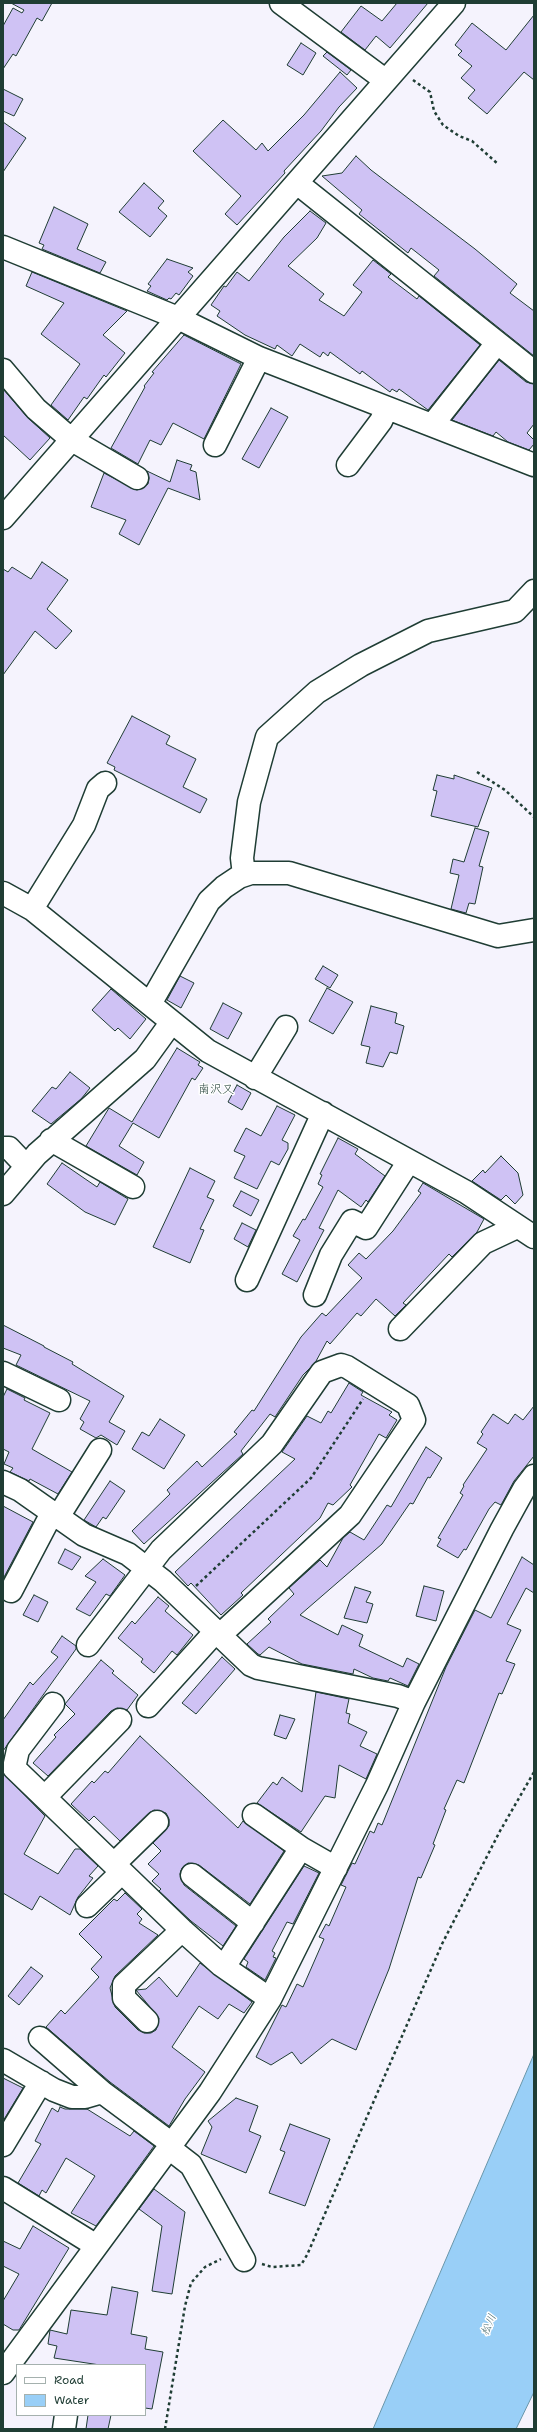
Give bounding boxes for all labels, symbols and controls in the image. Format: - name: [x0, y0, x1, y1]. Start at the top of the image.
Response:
- district label: 南沢又: [198, 1083, 234, 1097]
- water label: 松川: [479, 2312, 499, 2338]
- legend: [16, 2364, 146, 2416]
- text: Road: [54, 2372, 84, 2388]
- text: Water: [54, 2392, 89, 2408]

